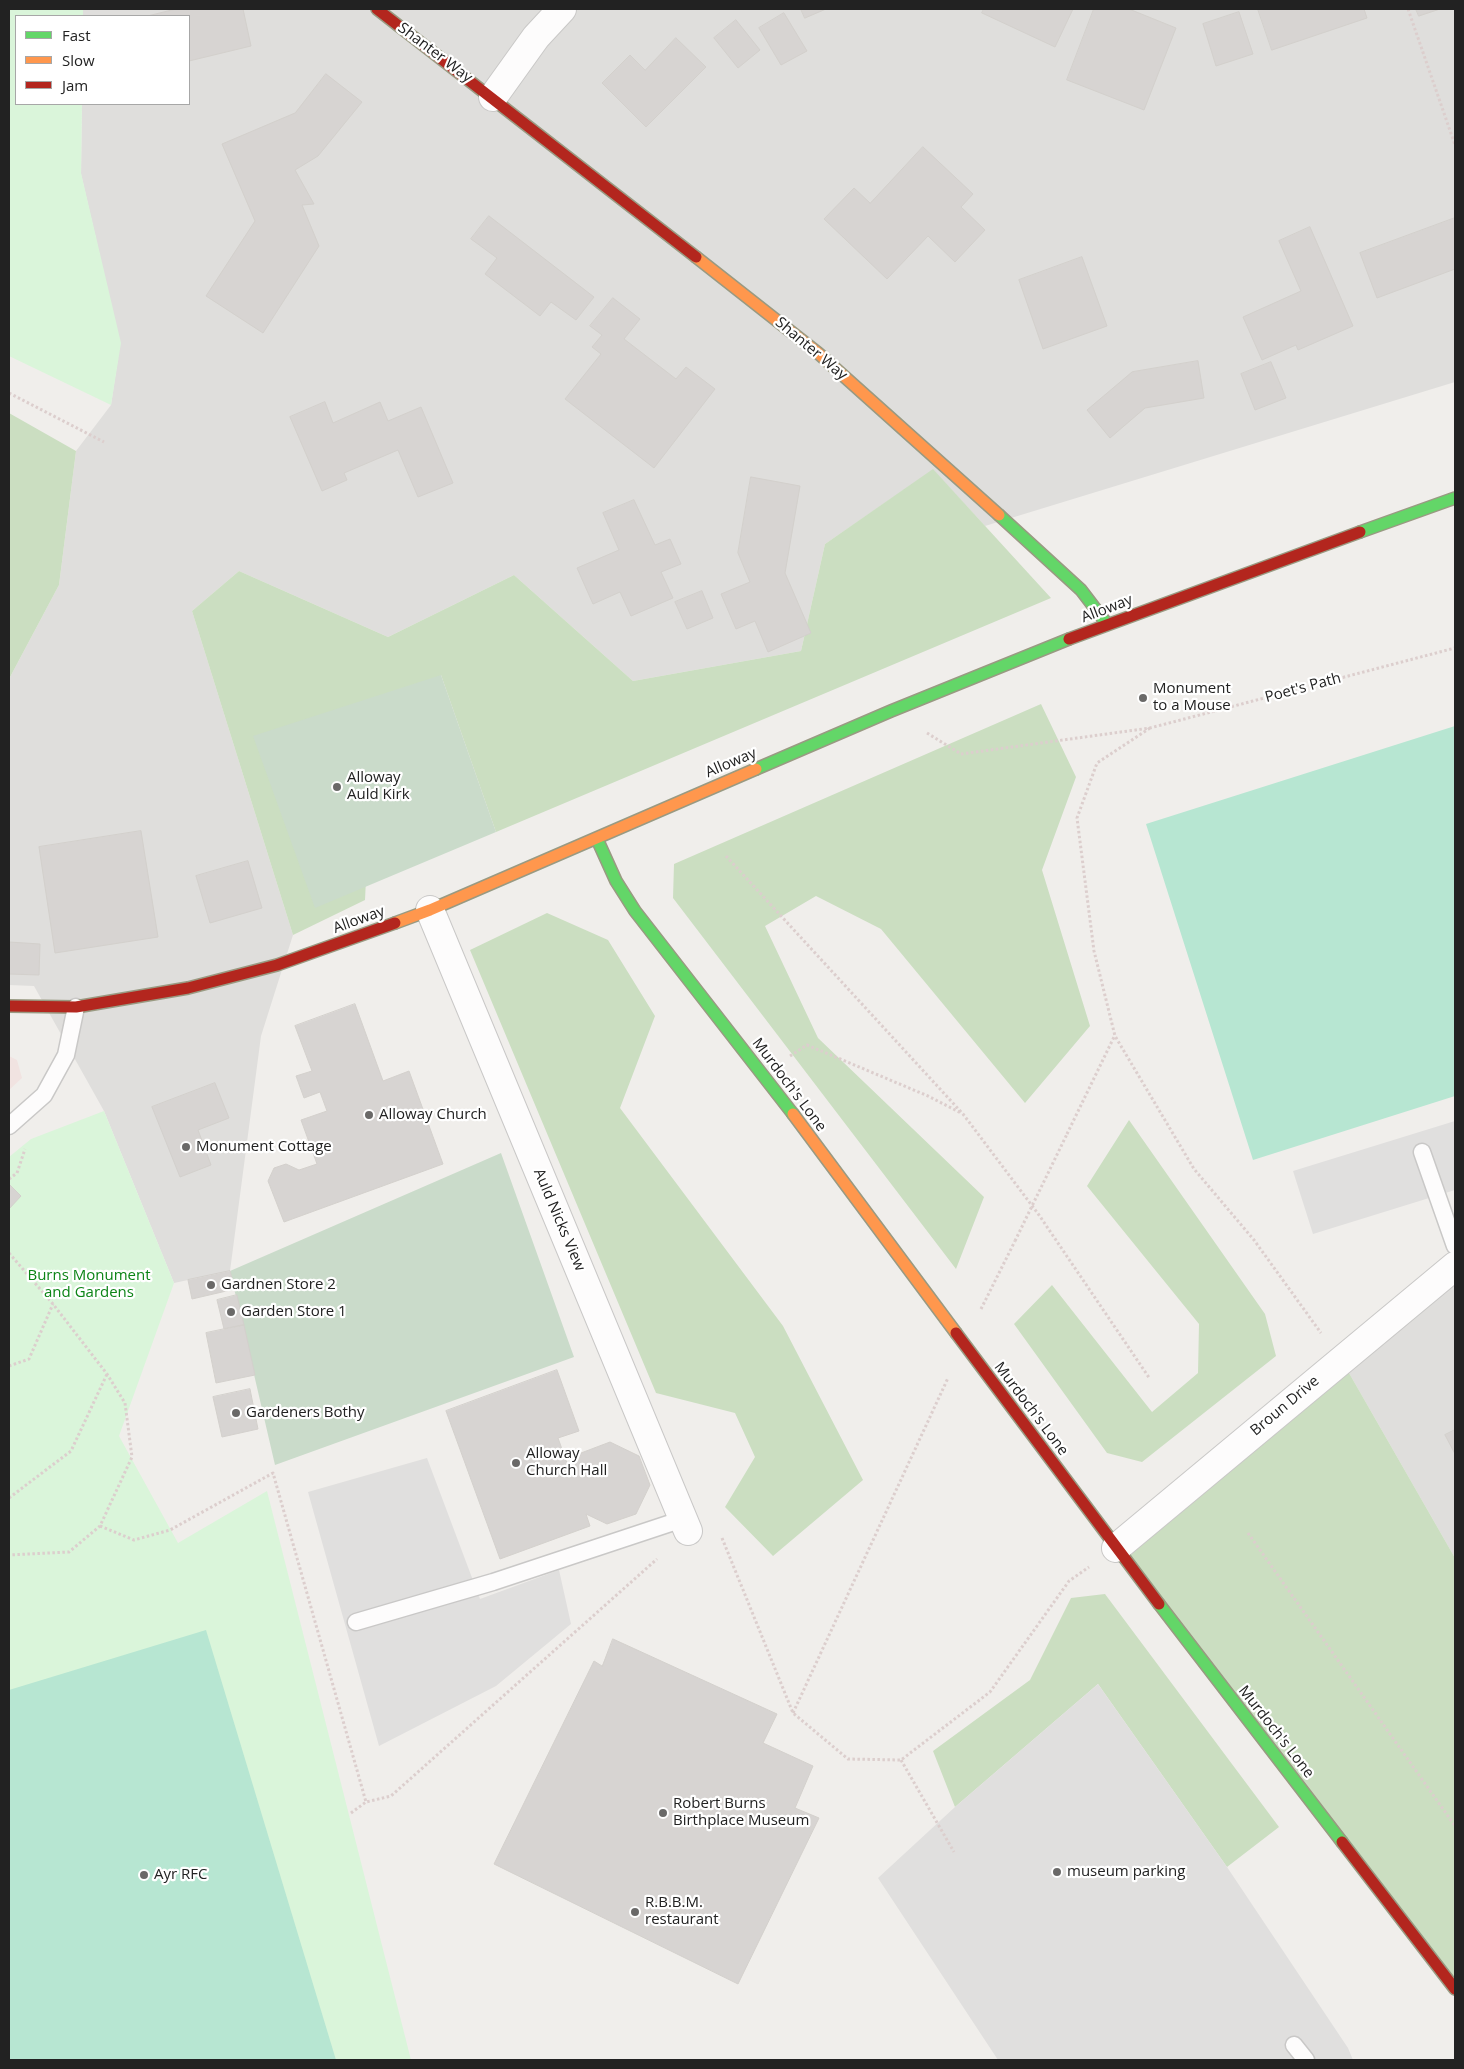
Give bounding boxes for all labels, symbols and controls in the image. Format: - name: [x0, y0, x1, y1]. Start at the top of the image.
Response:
- legend: [15, 15, 190, 105]
- street label: Shanter Way: [394, 19, 476, 87]
- text: Fast: [62, 25, 91, 45]
- text: Slow: [62, 50, 95, 70]
- text: Jam: [62, 75, 88, 95]
- street label: Shanter Way: [771, 314, 851, 384]
- street label: Alloway: [1079, 591, 1135, 627]
- street label: Poet's Path: [1263, 669, 1343, 707]
- place label: Monument to a Mouse: [1153, 680, 1231, 715]
- marker: Monument to a Mouse: [1137, 692, 1149, 704]
- street label: Alloway: [703, 744, 759, 782]
- place label: Alloway Auld Kirk: [347, 769, 410, 804]
- marker: Alloway Auld Kirk: [331, 781, 343, 793]
- street label: Alloway: [331, 902, 387, 938]
- street label: Murdoch's Lone: [748, 1035, 830, 1135]
- place label: Alloway Church: [379, 1106, 487, 1124]
- marker: Alloway Church: [363, 1109, 375, 1121]
- place label: Monument Cottage: [196, 1138, 332, 1156]
- marker: Monument Cottage: [180, 1141, 192, 1153]
- street label: Auld Nicks View: [529, 1166, 589, 1274]
- park label: Burns Monument and Gardens: [27, 1267, 151, 1302]
- place label: Gardnen Store 2: [221, 1276, 336, 1294]
- marker: Gardnen Store 2: [205, 1279, 217, 1291]
- place label: Garden Store 1: [241, 1303, 347, 1321]
- marker: Garden Store 1: [225, 1306, 237, 1318]
- street label: Murdoch's Lone: [990, 1359, 1072, 1459]
- street label: Broun Drive: [1247, 1372, 1323, 1440]
- place label: Gardeners Bothy: [246, 1404, 365, 1422]
- marker: Gardeners Bothy: [230, 1407, 242, 1419]
- place label: Alloway Church Hall: [526, 1445, 607, 1480]
- marker: Alloway Church Hall: [510, 1457, 522, 1469]
- street label: Murdoch's Lone: [1234, 1682, 1318, 1782]
- place label: Robert Burns Birthplace Museum: [673, 1795, 809, 1830]
- marker: Robert Burns Birthplace Museum: [657, 1807, 669, 1819]
- place label: museum parking: [1067, 1863, 1185, 1881]
- place label: Ayr RFC: [154, 1866, 207, 1884]
- marker: museum parking: [1051, 1866, 1063, 1878]
- marker: Ayr RFC: [138, 1869, 150, 1881]
- place label: R.B.B.M. restaurant: [645, 1894, 719, 1929]
- marker: R.B.B.M. restaurant: [629, 1906, 641, 1918]

